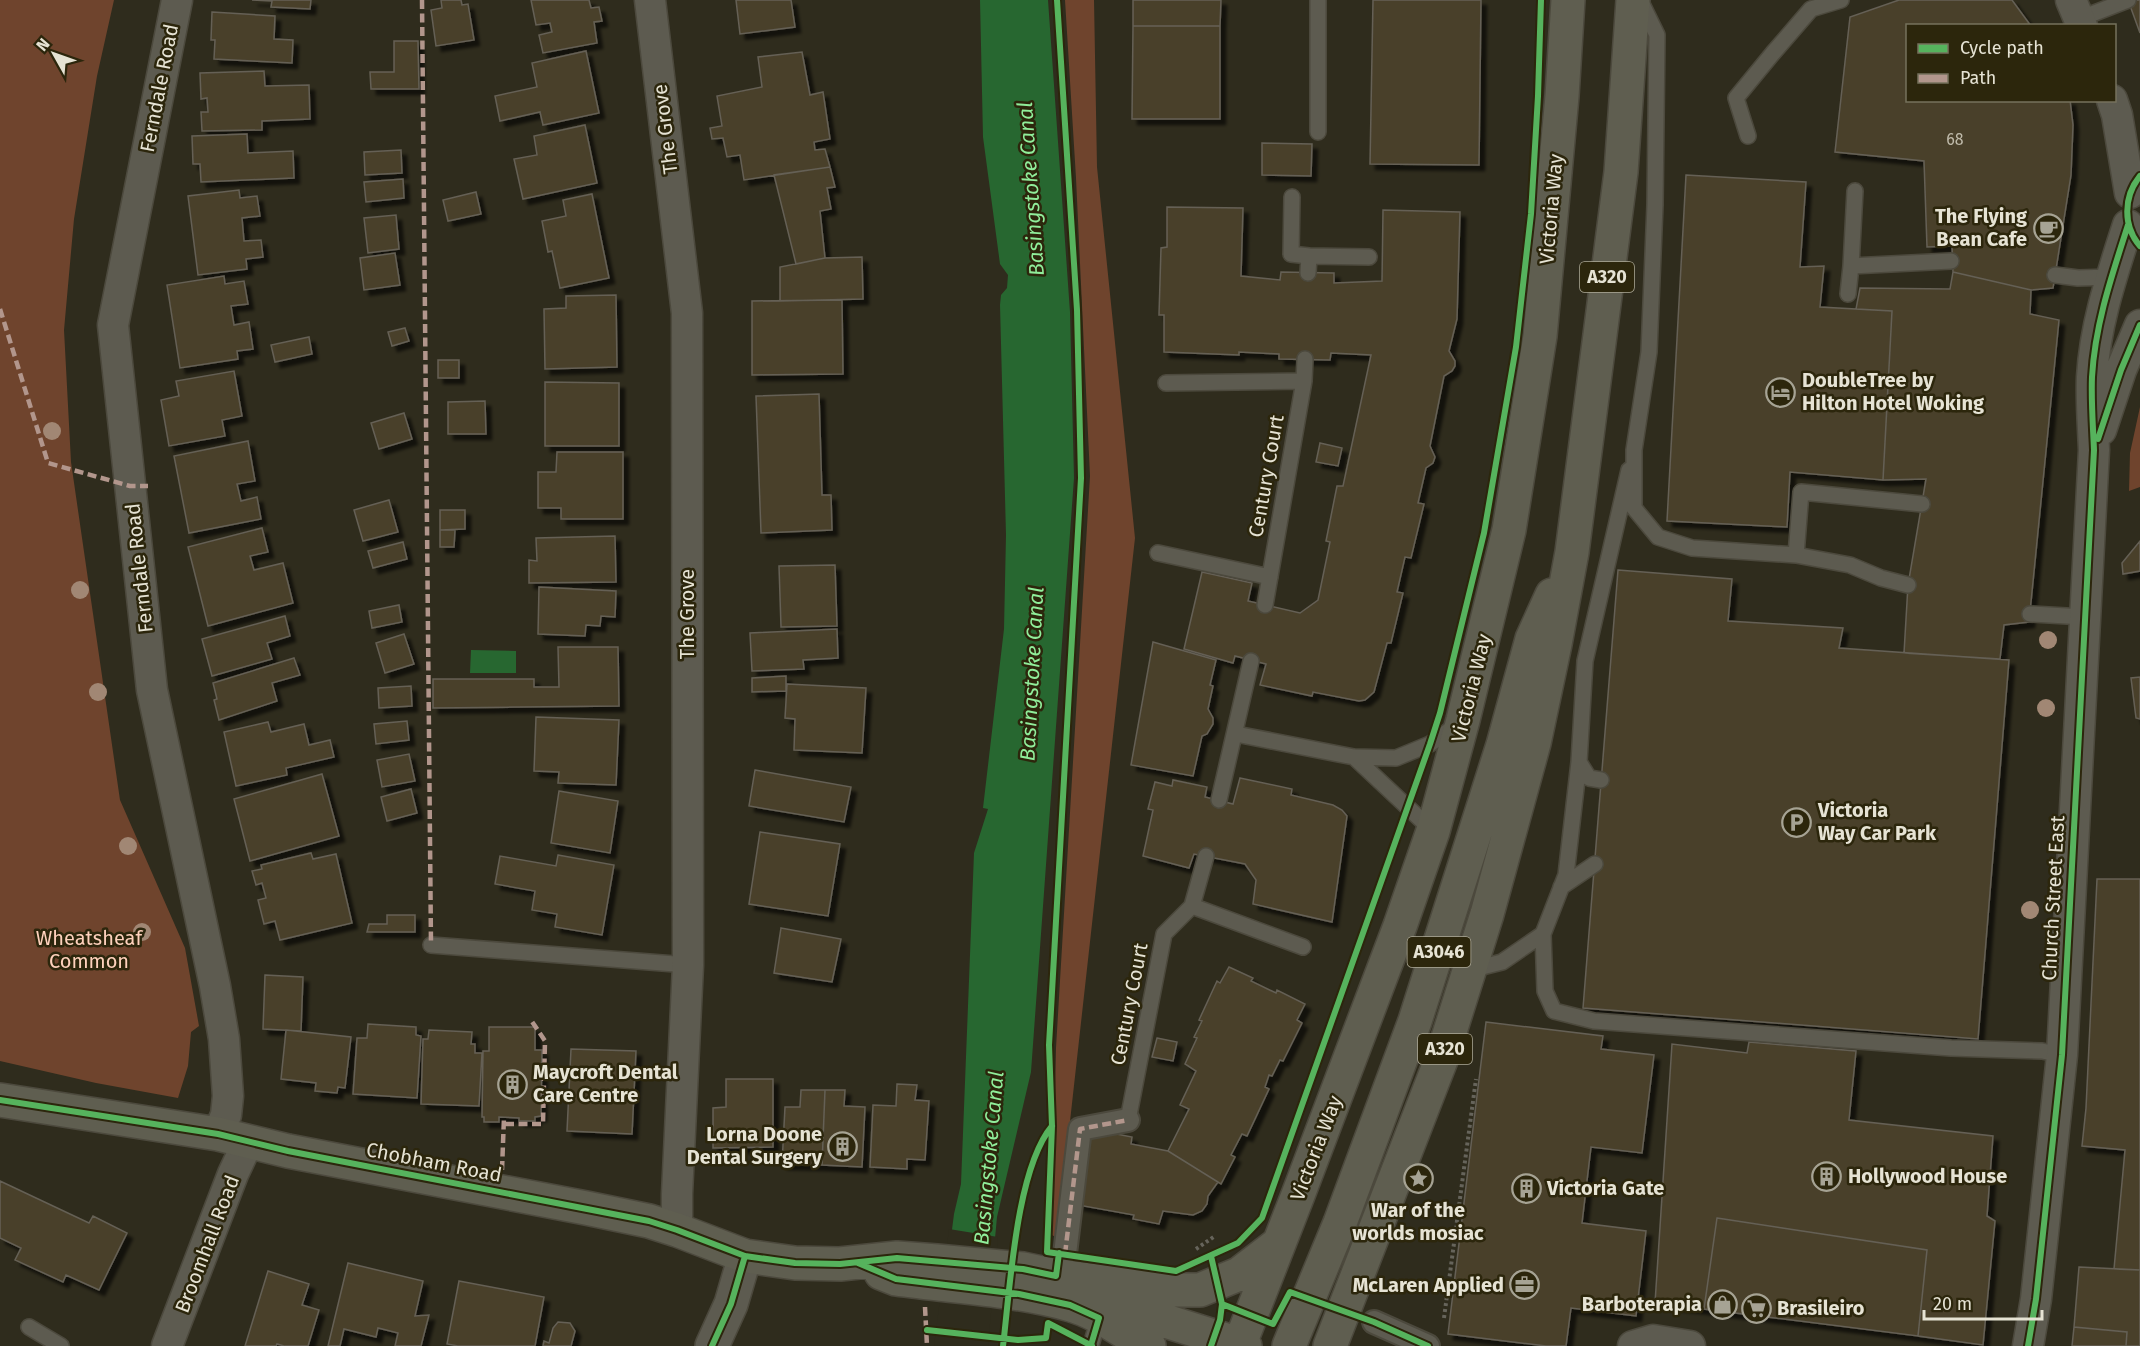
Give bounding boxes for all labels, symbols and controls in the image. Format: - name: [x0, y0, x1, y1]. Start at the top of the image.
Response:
- street label: Ferndale Road: [135, 22, 183, 154]
- north arrow: [24, 24, 84, 84]
- legend: [1906, 24, 2116, 102]
- text: N: [32, 35, 54, 55]
- text: Cycle path: [1960, 37, 2044, 59]
- text: Path: [1960, 67, 1996, 89]
- street label: The Grove: [648, 83, 682, 175]
- water label: Basingstoke Canal: [1012, 101, 1050, 277]
- house number: 68: [1946, 130, 1964, 149]
- street label: Victoria Way: [1534, 153, 1568, 265]
- place label: The Flying Bean Cafe: [1935, 204, 2028, 251]
- cafe icon: The Flying Bean Cafe: [2032, 212, 2064, 244]
- road number: A320: [1580, 262, 1634, 292]
- place label: DoubleTree by Hilton Hotel Woking: [1802, 368, 1985, 415]
- hotel icon: DoubleTree by Hilton Hotel Woking: [1765, 376, 1797, 408]
- street label: Century Court: [1243, 412, 1289, 539]
- street label: Ferndale Road: [120, 502, 158, 634]
- street label: The Grove: [675, 569, 699, 659]
- water label: Basingstoke Canal: [1014, 586, 1050, 762]
- street label: Victoria Way: [1446, 631, 1496, 745]
- place label: Victoria Way Car Park: [1817, 798, 1937, 845]
- parking icon: Victoria Way Car Park: [1781, 806, 1813, 838]
- street label: Church Street East: [2037, 814, 2069, 981]
- park label: Wheatsheaf Common: [36, 926, 143, 973]
- road number: A3046: [1408, 937, 1470, 967]
- street label: Century Court: [1105, 940, 1153, 1067]
- road number: A320: [1418, 1034, 1472, 1064]
- place label: Maycroft Dental Care Centre: [533, 1060, 678, 1107]
- building icon: Maycroft Dental Care Centre: [496, 1068, 528, 1100]
- water label: Basingstoke Canal: [968, 1070, 1010, 1246]
- street label: Victoria Way: [1285, 1092, 1347, 1204]
- place label: Lorna Doone Dental Surgery: [687, 1122, 823, 1169]
- building icon: Lorna Doone Dental Surgery: [827, 1130, 859, 1162]
- street label: Chobham Road: [364, 1137, 504, 1187]
- building icon: Hollywood House: [1811, 1160, 1843, 1192]
- place icon: War of the worlds mosiac: [1402, 1163, 1434, 1195]
- place label: Hollywood House: [1848, 1164, 2007, 1188]
- street label: Broomhall Road: [170, 1172, 244, 1316]
- building icon: Victoria Gate: [1510, 1172, 1542, 1204]
- place label: Victoria Gate: [1546, 1176, 1664, 1200]
- place label: War of the worlds mosiac: [1352, 1198, 1484, 1245]
- office icon: McLaren Applied: [1509, 1269, 1541, 1301]
- place label: McLaren Applied: [1353, 1273, 1504, 1297]
- scale bar: [1924, 1283, 2042, 1321]
- shop icon: Barboterapia: [1707, 1288, 1739, 1320]
- place label: Barboterapia: [1582, 1292, 1702, 1316]
- supermarket icon: Brasileiro: [1740, 1292, 1772, 1324]
- text: 20 m: [1933, 1293, 1972, 1315]
- place label: Brasileiro: [1777, 1296, 1865, 1320]

